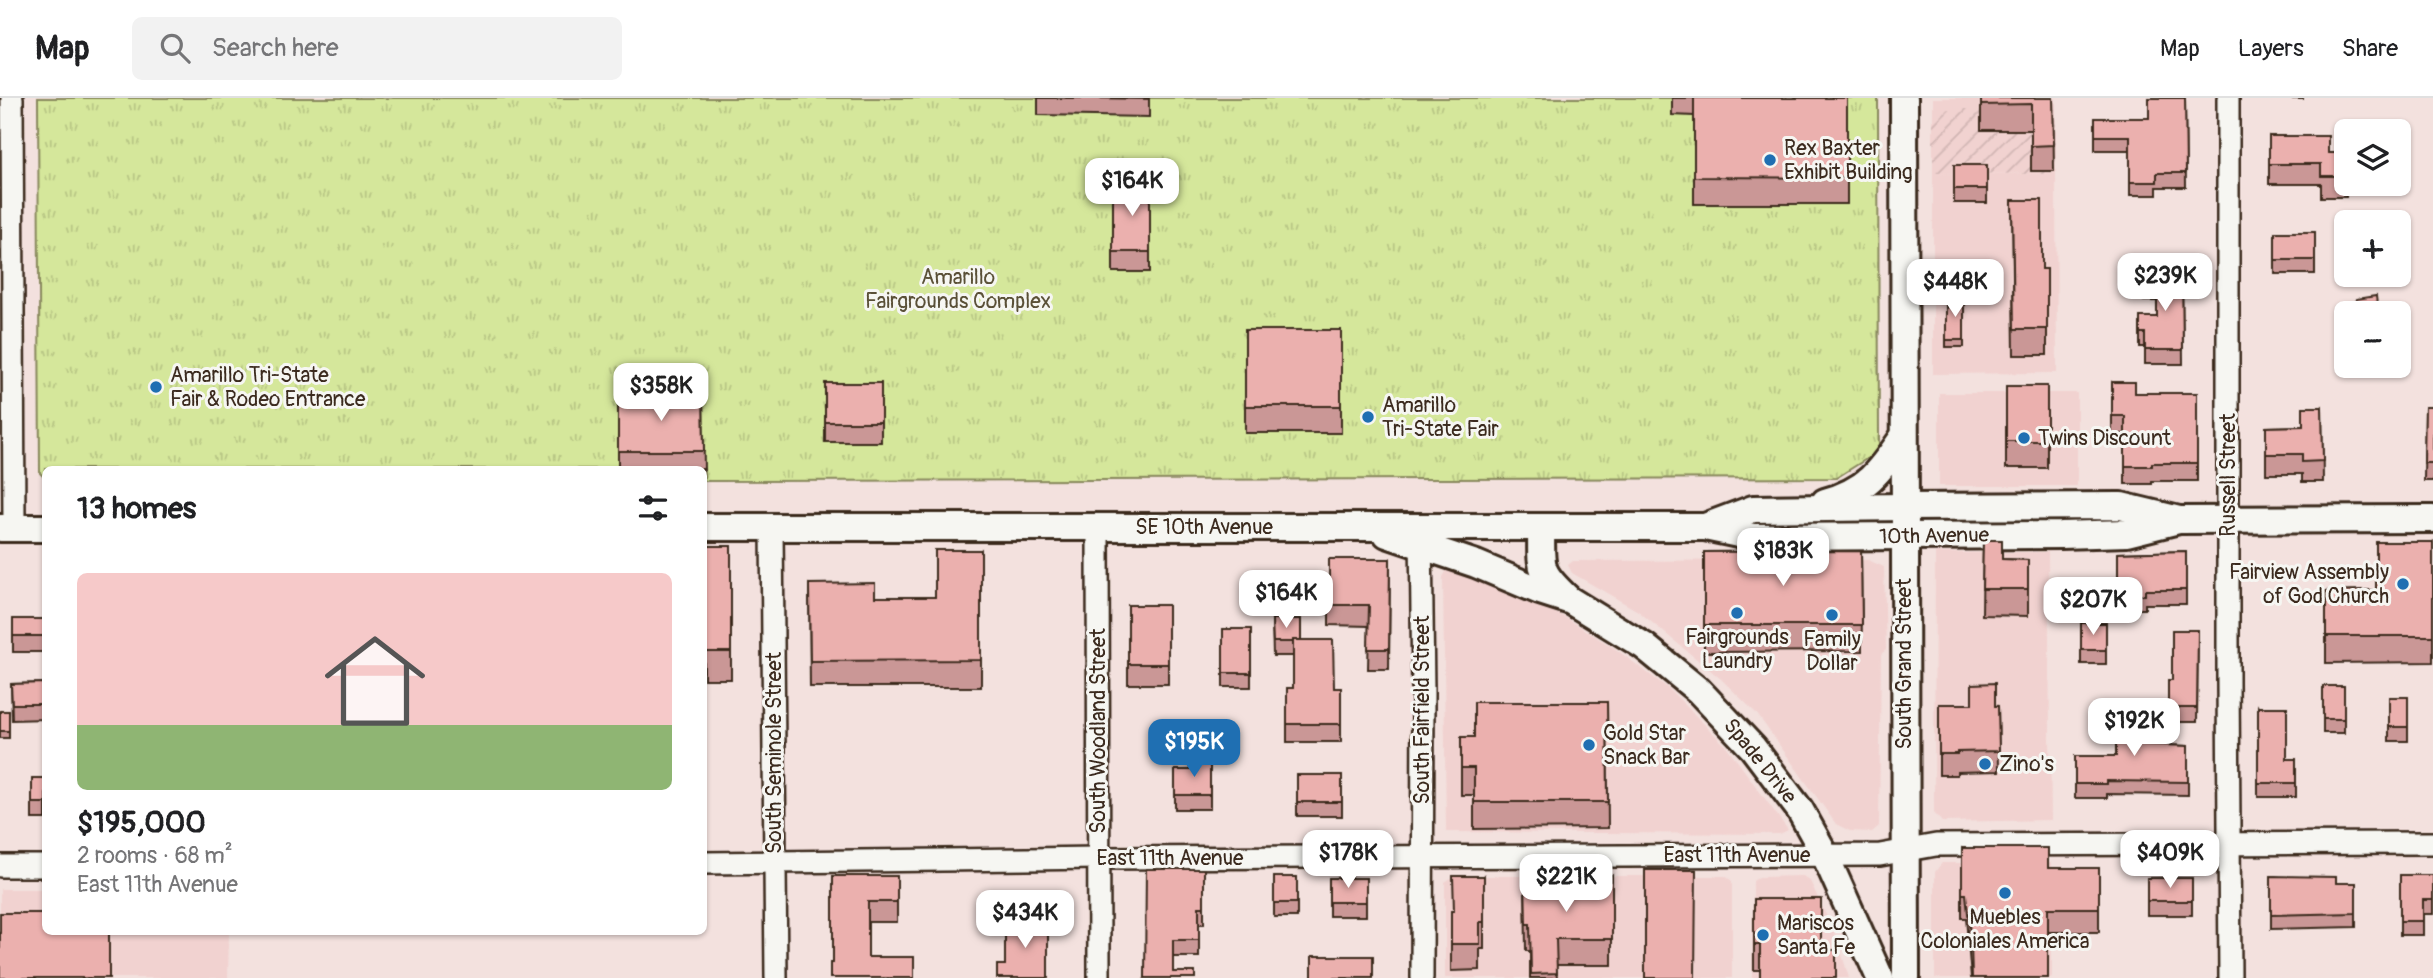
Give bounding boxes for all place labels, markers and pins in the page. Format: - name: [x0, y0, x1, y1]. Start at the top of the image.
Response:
- place label: Rex Baxter Exhibit Building: [1784, 135, 1913, 186]
- marker: Rex Baxter Exhibit Building: [1762, 152, 1778, 168]
- pin: $164K: [1083, 158, 1181, 218]
- pin: $239K: [2116, 254, 2214, 313]
- pin: $448K: [1906, 260, 2004, 319]
- place label: Amarillo Tri-State Fair & Rodeo Entrance: [170, 362, 366, 413]
- pin: $358K: [612, 364, 710, 423]
- marker: Amarillo Tri-State Fair & Rodeo Entrance: [148, 379, 164, 395]
- place label: Amarillo Tri-State Fair: [1382, 392, 1499, 443]
- marker: Amarillo Tri-State Fair: [1360, 409, 1376, 425]
- place label: Twins Discount: [2038, 425, 2172, 452]
- marker: Twins Discount: [2016, 430, 2032, 446]
- pin: $183K: [1734, 528, 1832, 588]
- place label: Fairview Assembly of God Church: [2229, 559, 2389, 610]
- pin: $164K: [1237, 570, 1335, 630]
- marker: Fairview Assembly of God Church: [2395, 576, 2411, 592]
- pin: $207K: [2044, 578, 2142, 637]
- marker: Fairgrounds Laundry: [1729, 605, 1745, 621]
- marker: Family Dollar: [1824, 607, 1840, 623]
- place label: Fairgrounds Laundry: [1685, 624, 1789, 675]
- place label: Family Dollar: [1803, 626, 1861, 677]
- pin: $192K: [2085, 698, 2183, 758]
- pin: $195K: [1145, 720, 1243, 779]
- place label: Gold Star Snack Bar: [1603, 720, 1691, 771]
- marker: Gold Star Snack Bar: [1581, 737, 1597, 753]
- place label: Zino's: [1999, 751, 2055, 778]
- marker: Zino's: [1977, 756, 1993, 772]
- pin: $178K: [1299, 830, 1397, 890]
- pin: $409K: [2121, 830, 2219, 890]
- pin: $221K: [1517, 854, 1615, 914]
- marker: Muebles Coloniales America: [1997, 885, 2013, 901]
- pin: $434K: [976, 890, 1074, 950]
- place label: Muebles Coloniales America: [1921, 904, 2089, 955]
- place label: Mariscos Santa Fe: [1777, 910, 1856, 961]
- marker: Mariscos Santa Fe: [1755, 927, 1771, 943]

